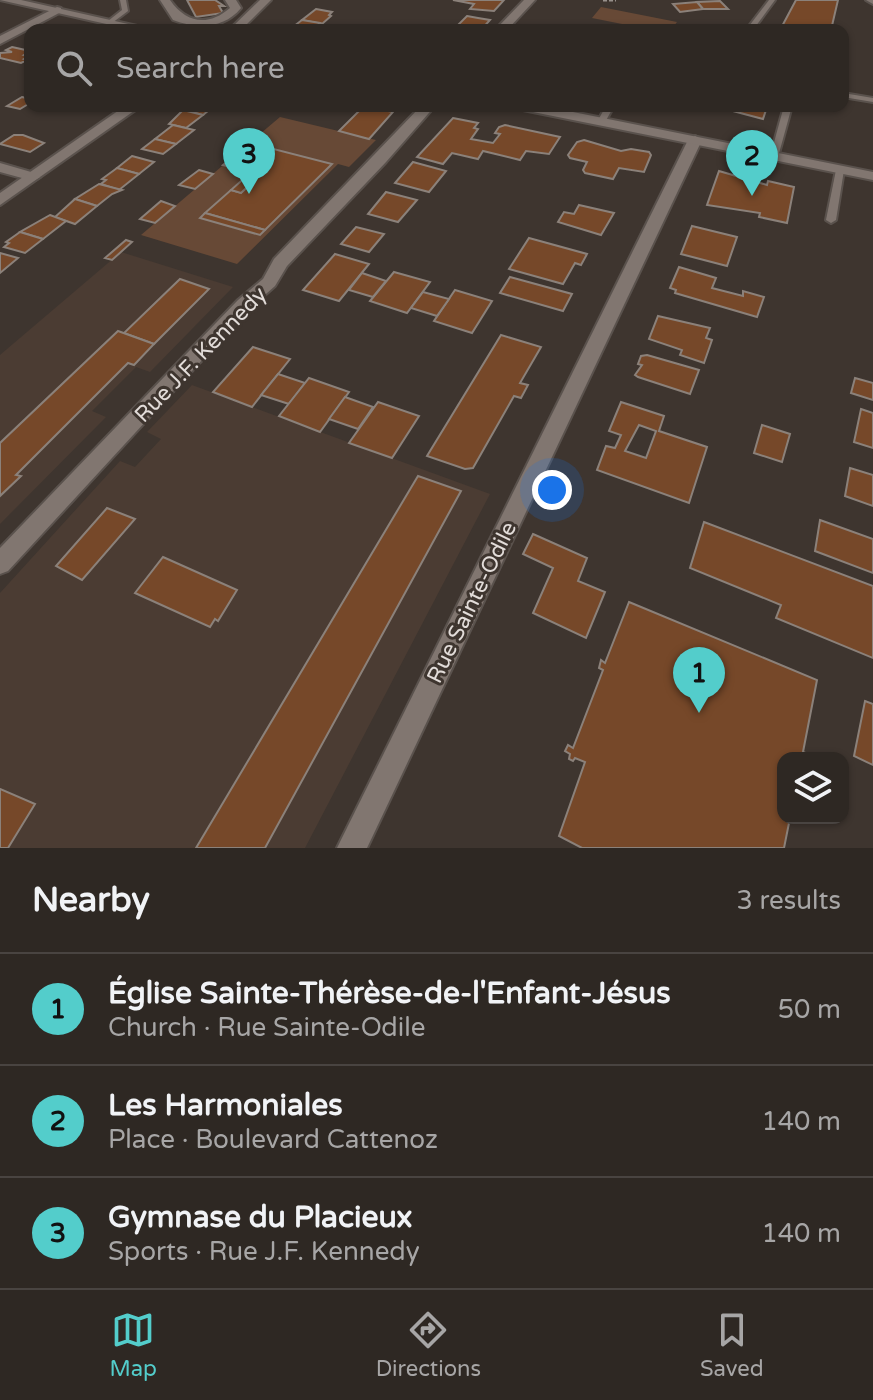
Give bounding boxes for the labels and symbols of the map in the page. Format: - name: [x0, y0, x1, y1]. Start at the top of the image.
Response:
- pin: 3: [223, 128, 275, 194]
- pin: 2: [726, 130, 778, 196]
- street label: Rue J.F. Kennedy: [129, 281, 272, 428]
- your location: [532, 470, 572, 510]
- street label: Rue Sainte-Odile: [422, 518, 522, 687]
- pin: 1: [673, 647, 725, 713]

